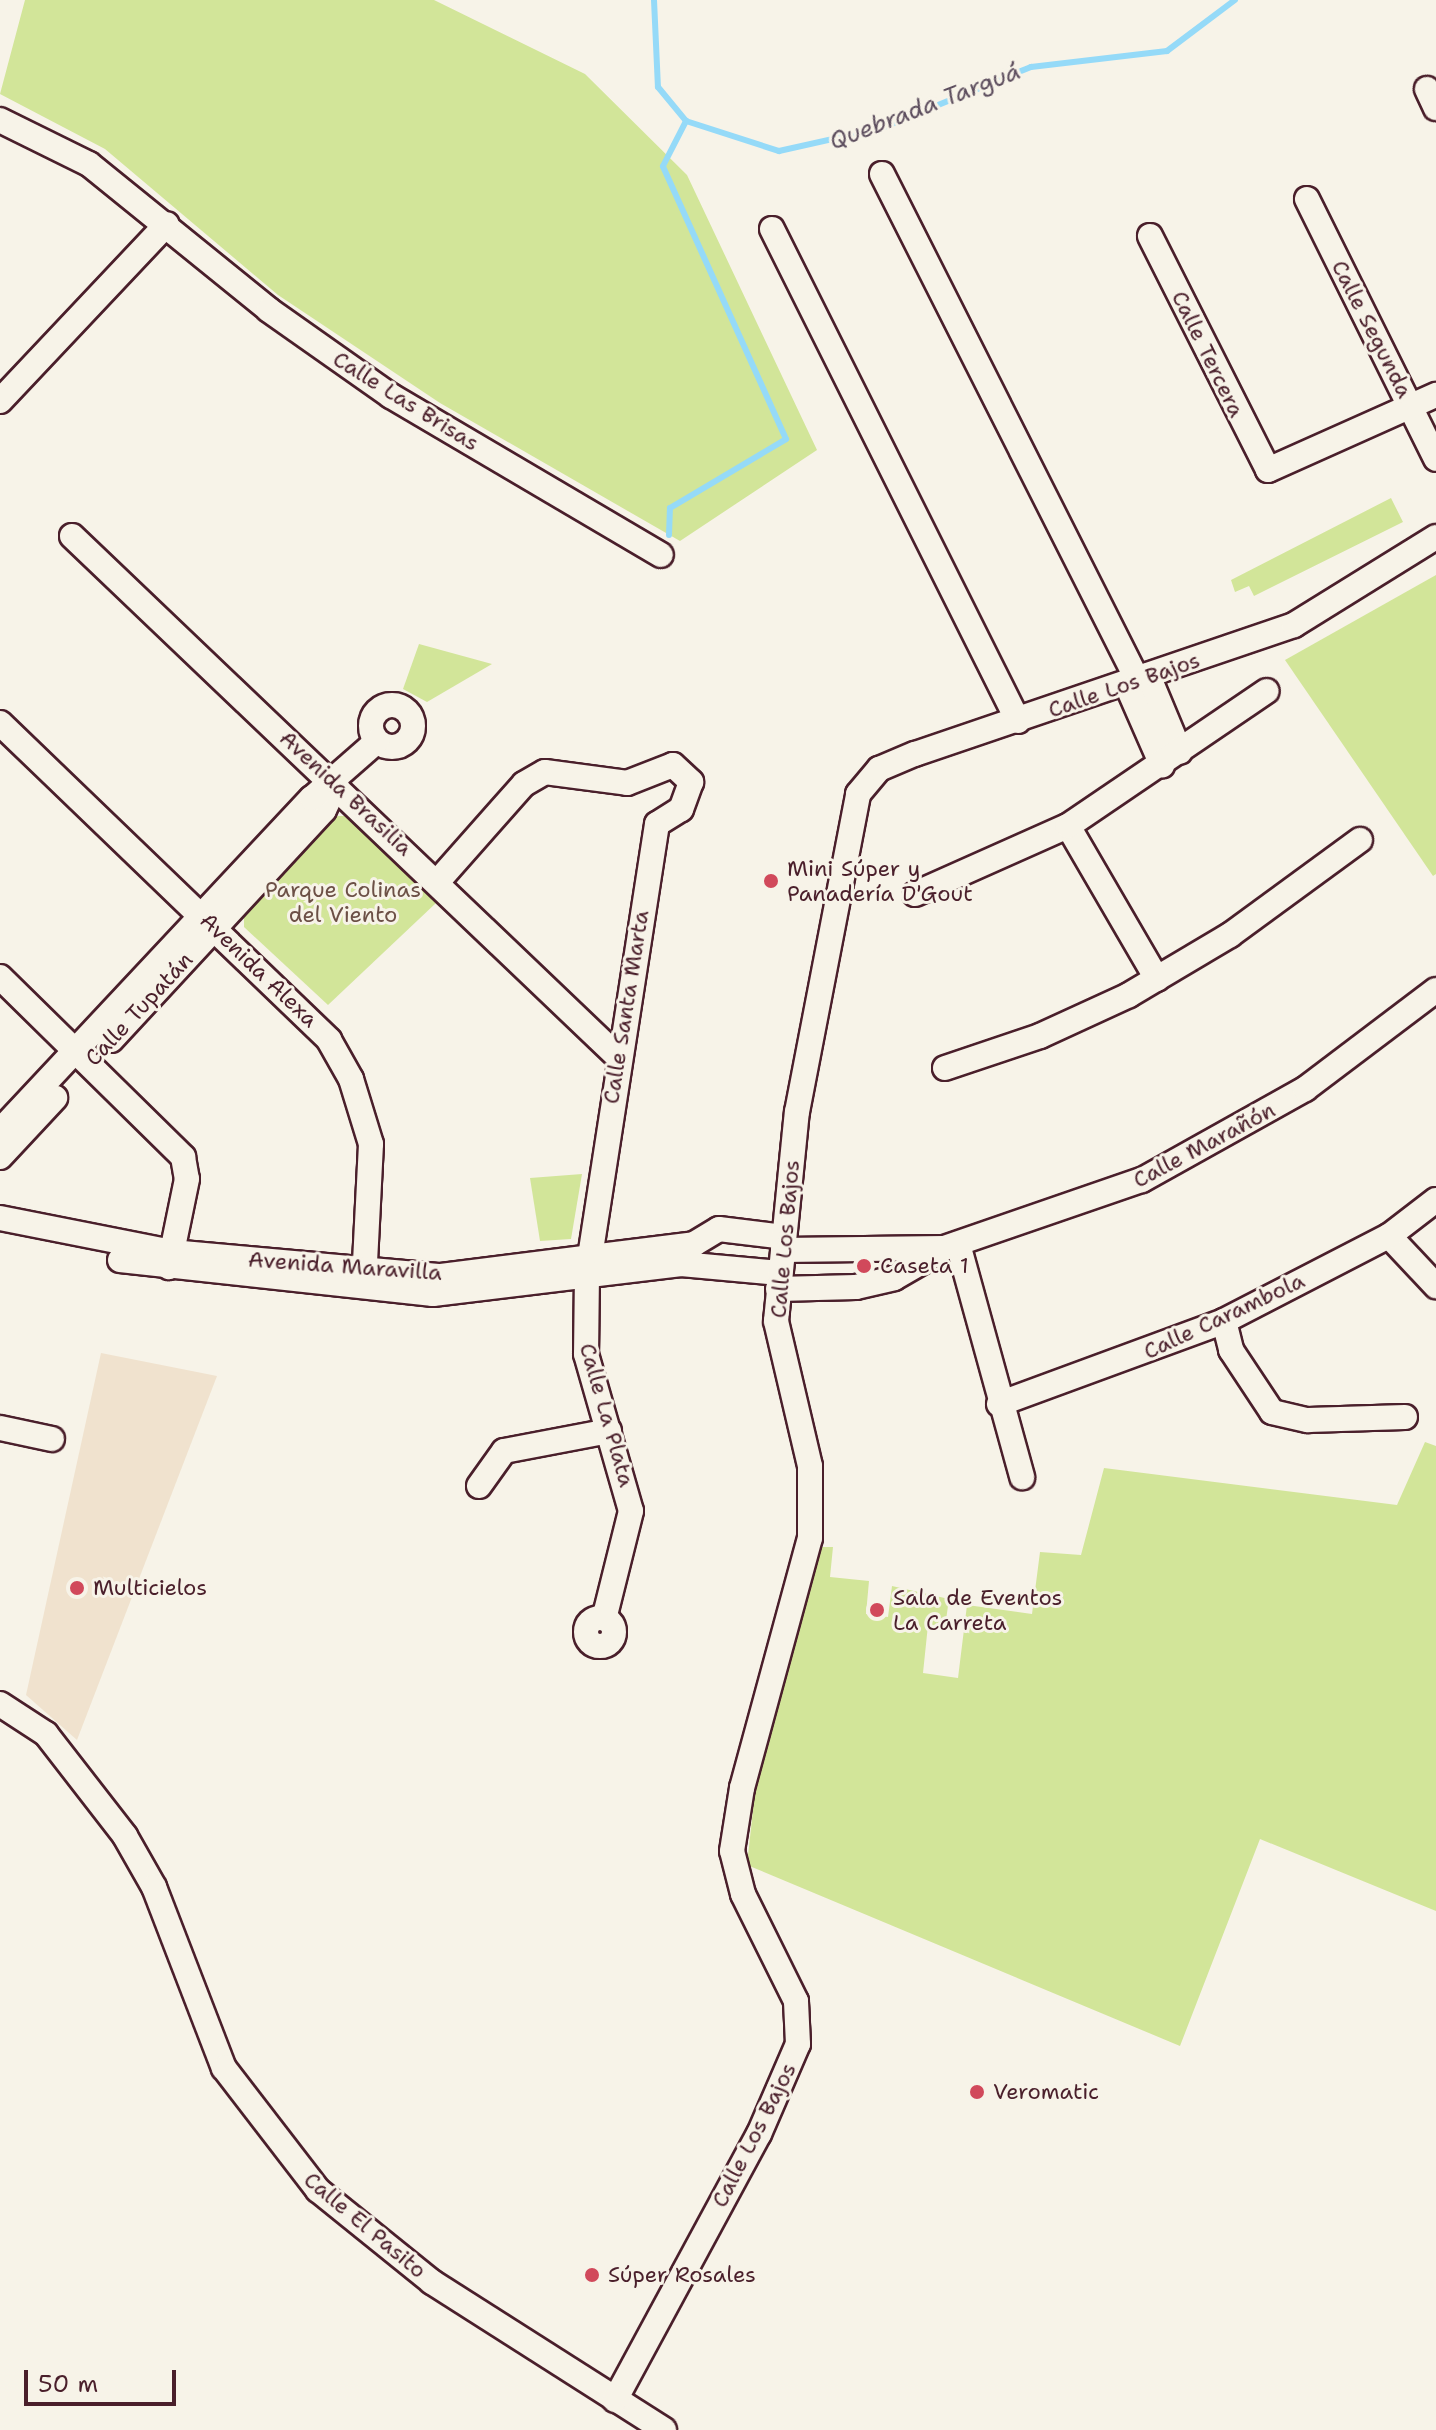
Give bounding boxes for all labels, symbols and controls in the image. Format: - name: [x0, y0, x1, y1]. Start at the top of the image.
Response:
- water label: Quebrada Targuá: [825, 57, 1025, 157]
- street label: Calle Segunda: [1326, 256, 1418, 402]
- street label: Calle Tercera: [1166, 287, 1250, 421]
- street label: Calle Las Brisas: [328, 346, 484, 456]
- street label: Calle Los Bajos: [1045, 647, 1203, 723]
- street label: Avenida Brasilia: [274, 725, 418, 861]
- place label: Mini Súper y Panadería D'Gout: [787, 855, 973, 906]
- marker: Mini Súper y Panadería D'Gout: [762, 872, 780, 890]
- park label: Parque Colinas del Viento: [265, 876, 421, 928]
- street label: Avenida Alexa: [195, 907, 323, 1033]
- street label: Calle Santa Marta: [598, 908, 654, 1106]
- street label: Calle Tupatán: [80, 947, 198, 1071]
- street label: Calle Marañón: [1129, 1097, 1279, 1193]
- street label: Calle Los Bajos: [765, 1159, 805, 1319]
- street label: Avenida Maravilla: [247, 1246, 443, 1286]
- place label: Caseta 1: [880, 1253, 969, 1279]
- marker: Caseta 1: [855, 1257, 873, 1275]
- street label: Calle Carambola: [1139, 1267, 1309, 1365]
- street label: Calle La Plata: [574, 1340, 640, 1490]
- place label: Multicielos: [93, 1575, 207, 1601]
- marker: Multicielos: [68, 1579, 86, 1597]
- place label: Sala de Eventos La Carreta: [893, 1584, 1062, 1636]
- marker: Sala de Eventos La Carreta: [868, 1601, 886, 1619]
- street label: Calle Los Bajos: [706, 2058, 802, 2212]
- place label: Veromatic: [993, 2079, 1099, 2105]
- marker: Veromatic: [968, 2083, 986, 2101]
- street label: Calle El Pasito: [299, 2166, 431, 2284]
- place label: Súper Rosales: [608, 2262, 756, 2288]
- marker: Súper Rosales: [583, 2266, 601, 2284]
- scale bar: [28, 2354, 180, 2404]
- text: 50 m: [38, 2368, 98, 2400]

